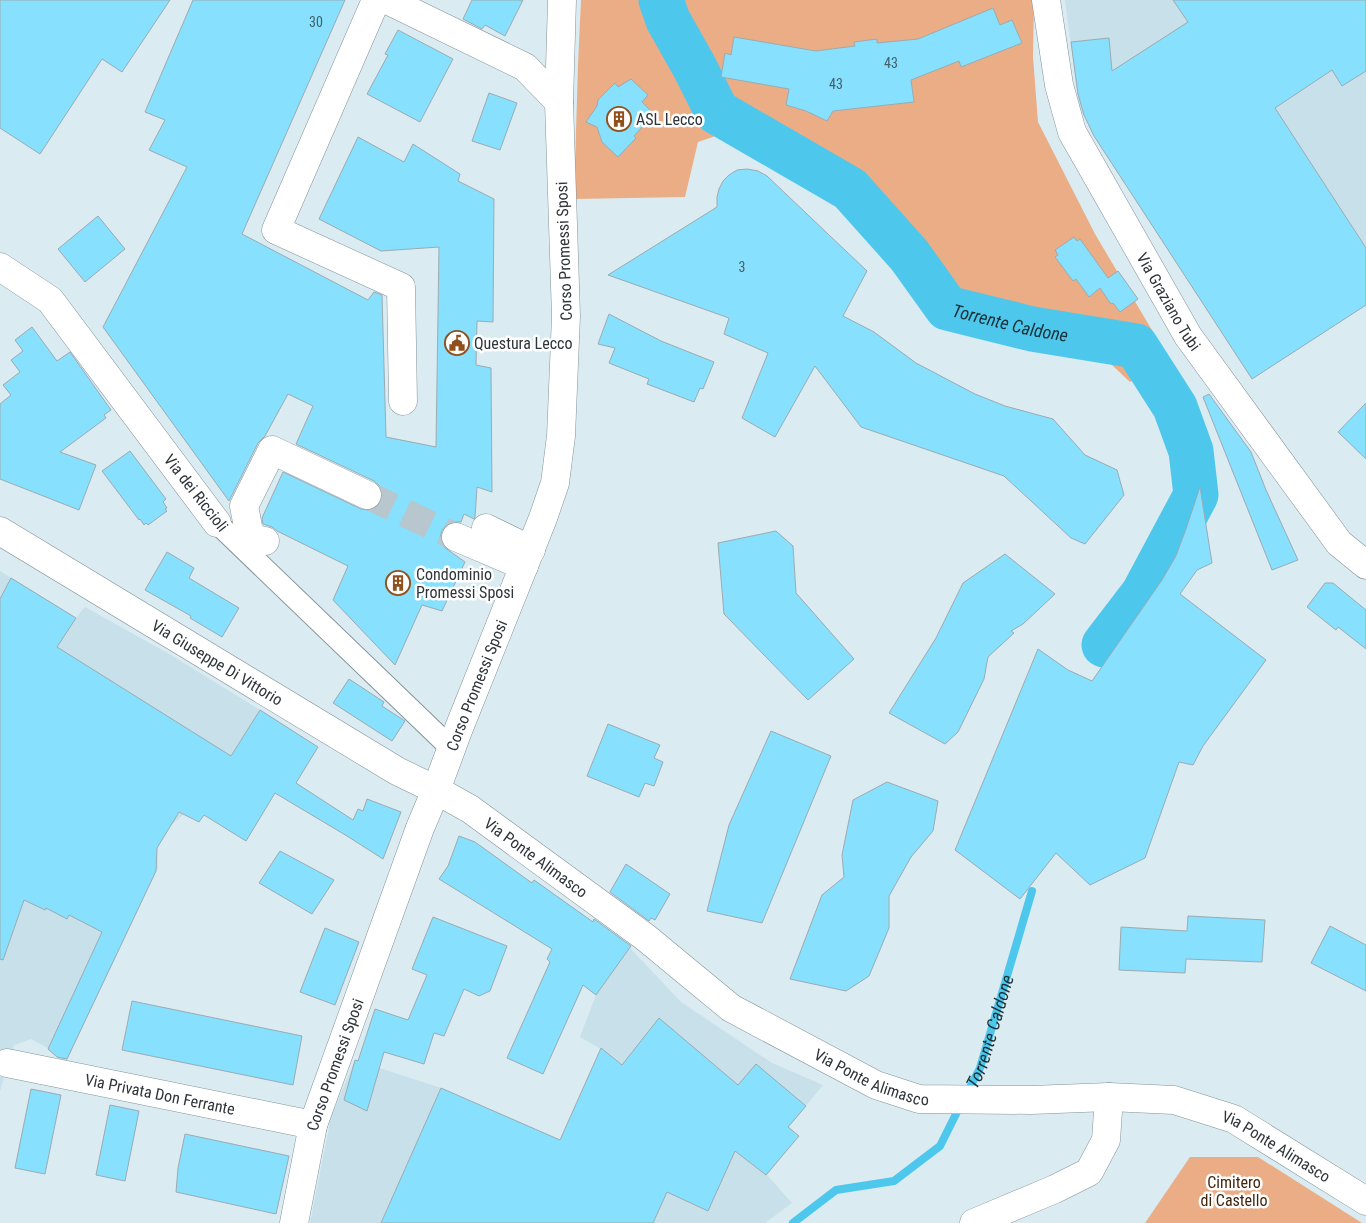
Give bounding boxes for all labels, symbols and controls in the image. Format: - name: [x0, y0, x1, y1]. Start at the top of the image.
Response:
- house number: 30: [309, 14, 323, 30]
- house number: 43: [884, 55, 898, 71]
- house number: 43: [829, 76, 843, 92]
- building icon: ASL Lecco: [606, 106, 632, 132]
- place label: ASL Lecco: [636, 110, 703, 129]
- street label: Corso Promessi Sposi: [552, 181, 576, 321]
- street label: Via Graziano Tubi: [1133, 249, 1205, 354]
- house number: 3: [739, 259, 745, 275]
- water label: Torrente Caldone: [950, 299, 1070, 345]
- public building icon: Questura Lecco: [444, 330, 470, 356]
- place label: Questura Lecco: [474, 334, 572, 353]
- street label: Via dei Riccioli: [160, 451, 232, 535]
- place label: Condominio Promessi Sposi: [416, 565, 514, 602]
- building icon: Condominio Promessi Sposi: [385, 570, 411, 596]
- street label: Via Giuseppe Di Vittorio: [148, 616, 286, 709]
- street label: Corso Promessi Sposi: [442, 617, 511, 753]
- street label: Via Ponte Alimasco: [481, 813, 591, 901]
- water label: Torrente Caldone: [961, 972, 1017, 1092]
- street label: Corso Promessi Sposi: [303, 996, 367, 1132]
- street label: Via Ponte Alimasco: [811, 1044, 929, 1109]
- street label: Via Privata Don Ferrante: [83, 1070, 237, 1118]
- street label: Via Ponte Alimasco: [1220, 1106, 1334, 1186]
- park label: Cimitero di Castello: [1201, 1173, 1267, 1210]

